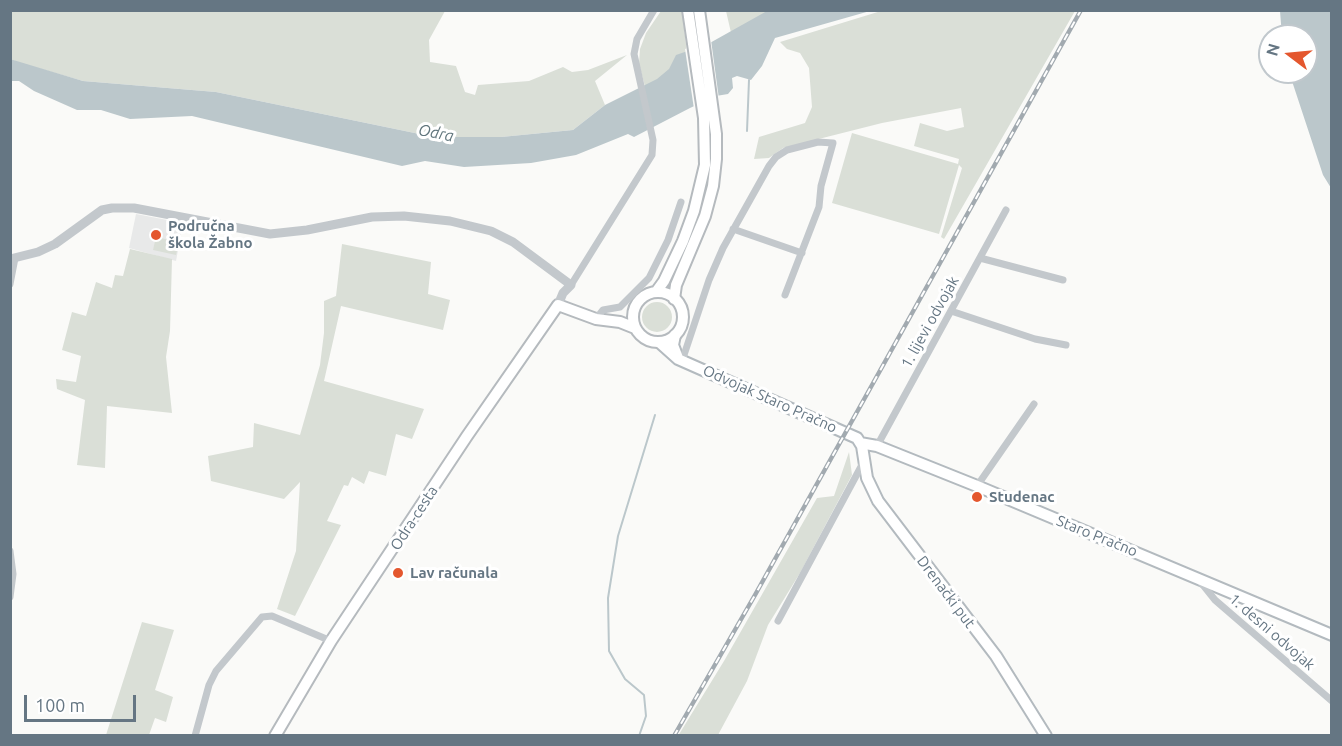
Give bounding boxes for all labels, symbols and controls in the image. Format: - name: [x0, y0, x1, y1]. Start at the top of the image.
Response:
- north arrow: [1258, 24, 1318, 84]
- text: N: [1262, 41, 1283, 58]
- water label: Odra: [417, 120, 455, 146]
- place label: Područna škola Žabno: [168, 217, 253, 252]
- marker: Područna škola Žabno: [149, 228, 163, 242]
- street label: 1. lijevi odvojak: [897, 273, 963, 371]
- street label: Odvojak Staro Pračno: [700, 361, 840, 437]
- street label: Odra-cesta: [386, 482, 442, 554]
- place label: Studenac: [989, 488, 1055, 506]
- marker: Studenac: [970, 490, 984, 504]
- street label: Staro Pračno: [1054, 512, 1140, 560]
- street label: Drenački put: [913, 552, 979, 632]
- place label: Lav računala: [410, 564, 498, 582]
- marker: Lav računala: [391, 566, 405, 580]
- street label: 1. desni odvojak: [1226, 590, 1318, 674]
- scale bar: [27, 683, 140, 721]
- text: 100 m: [35, 695, 85, 715]

